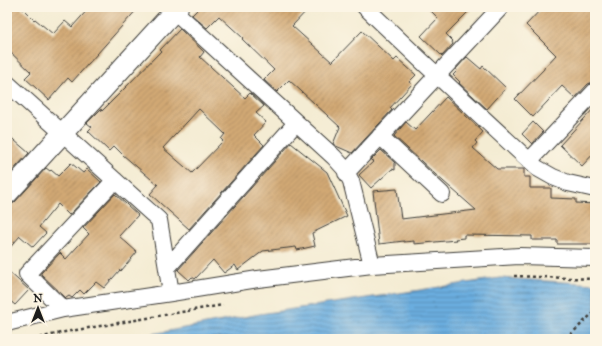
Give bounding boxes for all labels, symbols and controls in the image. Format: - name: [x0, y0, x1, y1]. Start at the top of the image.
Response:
- north arrow: [18, 288, 58, 328]
- text: N: [33, 292, 43, 305]

